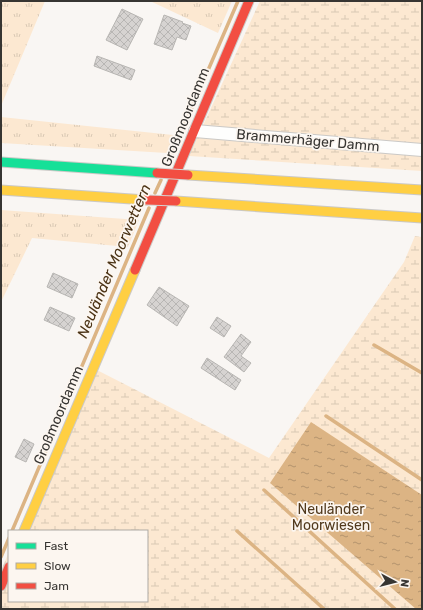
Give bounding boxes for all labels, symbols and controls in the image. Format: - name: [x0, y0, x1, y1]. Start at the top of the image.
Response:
- street label: Großmoordamm: [158, 65, 213, 169]
- street label: Brammerhäger Damm: [236, 126, 380, 155]
- water label: Neuländer Moorwettern: [73, 181, 155, 341]
- street label: Großmoordamm: [30, 363, 87, 467]
- park label: Neuländer Moorwiesen: [292, 501, 370, 534]
- legend: [8, 530, 148, 602]
- text: Fast: [44, 539, 68, 553]
- text: Slow: [44, 559, 71, 573]
- north arrow: [375, 562, 415, 602]
- text: N: [397, 578, 411, 588]
- text: Jam: [44, 579, 69, 593]

